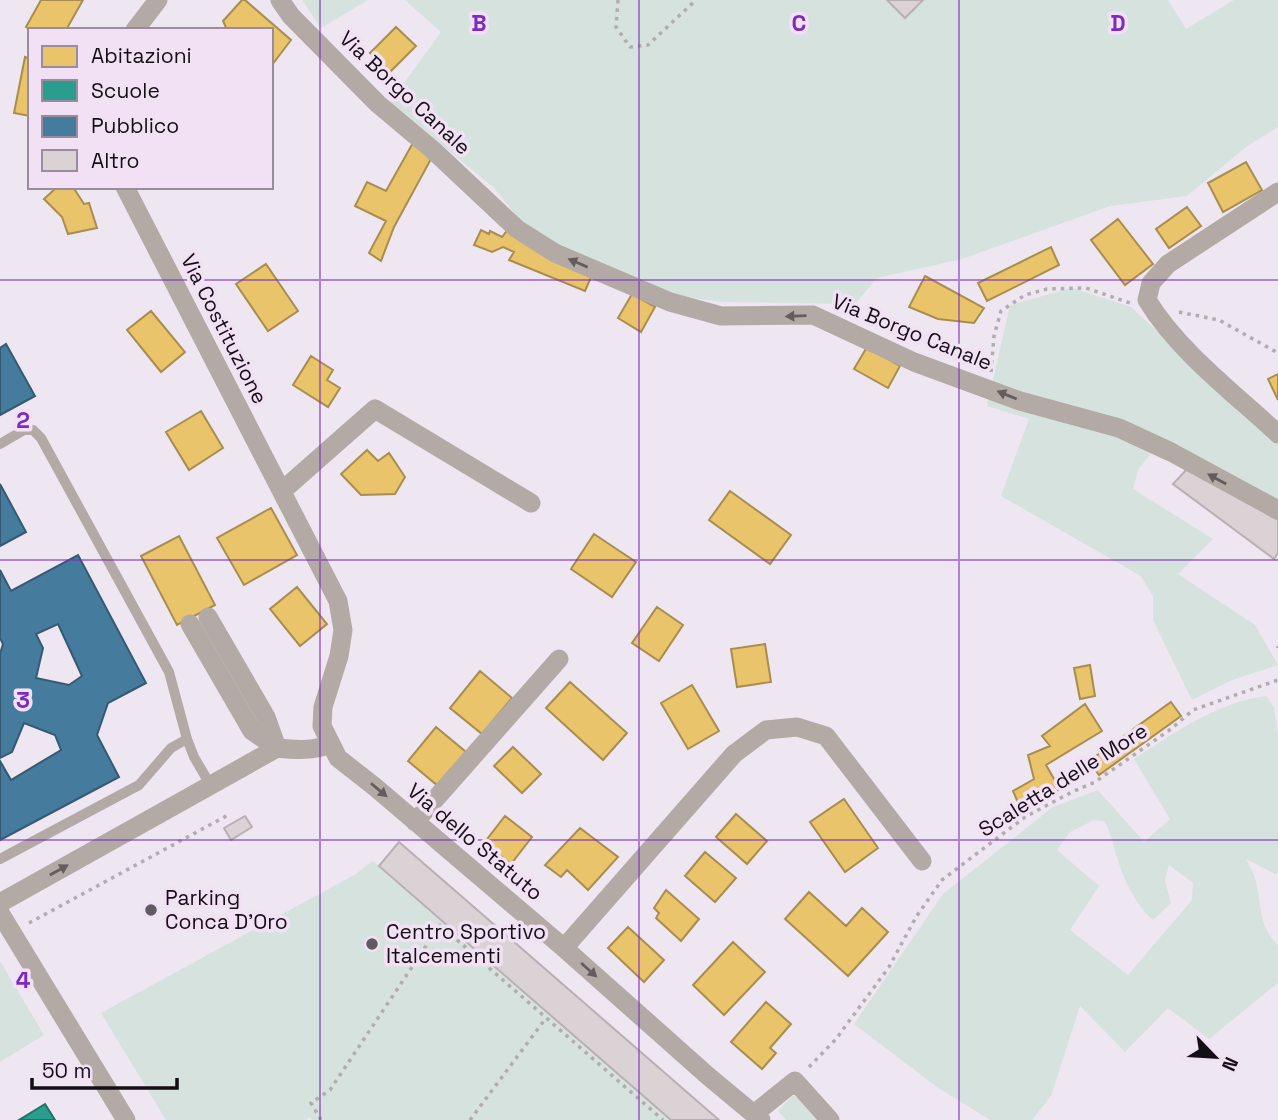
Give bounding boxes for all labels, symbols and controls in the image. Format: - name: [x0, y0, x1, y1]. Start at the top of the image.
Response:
- text: B: [471, 8, 487, 38]
- text: C: [792, 8, 806, 38]
- text: D: [1110, 8, 1126, 38]
- street label: Via Borgo Canale: [334, 25, 477, 160]
- legend: [28, 28, 273, 189]
- text: Abitazioni: [91, 42, 192, 69]
- text: Scuole: [91, 77, 160, 104]
- text: Pubblico: [91, 112, 179, 139]
- text: Altro: [91, 147, 140, 174]
- street label: Via Costituzione: [175, 249, 274, 408]
- one-way arrow: [568, 257, 588, 269]
- street label: Via Borgo Canale: [828, 287, 996, 376]
- one-way arrow: [784, 310, 806, 322]
- one-way arrow: [996, 390, 1017, 401]
- text: 2: [16, 405, 30, 435]
- one-way arrow: [1208, 473, 1227, 485]
- text: 3: [16, 685, 30, 715]
- street label: Scaletta delle More: [973, 717, 1152, 842]
- street label: Via dello Statuto: [402, 777, 549, 906]
- one-way arrow: [369, 783, 387, 798]
- one-way arrow: [50, 864, 69, 876]
- place label: Parking Conca D'Oro: [165, 884, 288, 935]
- marker: Parking Conca D'Oro: [143, 902, 159, 918]
- place label: Centro Sportivo Italcementi: [386, 918, 546, 969]
- marker: Centro Sportivo Italcementi: [364, 936, 380, 952]
- one-way arrow: [580, 962, 598, 978]
- text: 4: [16, 965, 31, 995]
- north arrow: [1180, 1022, 1250, 1092]
- scale bar: [32, 1046, 177, 1090]
- text: N: [1216, 1053, 1244, 1075]
- text: 50 m: [42, 1057, 92, 1084]

